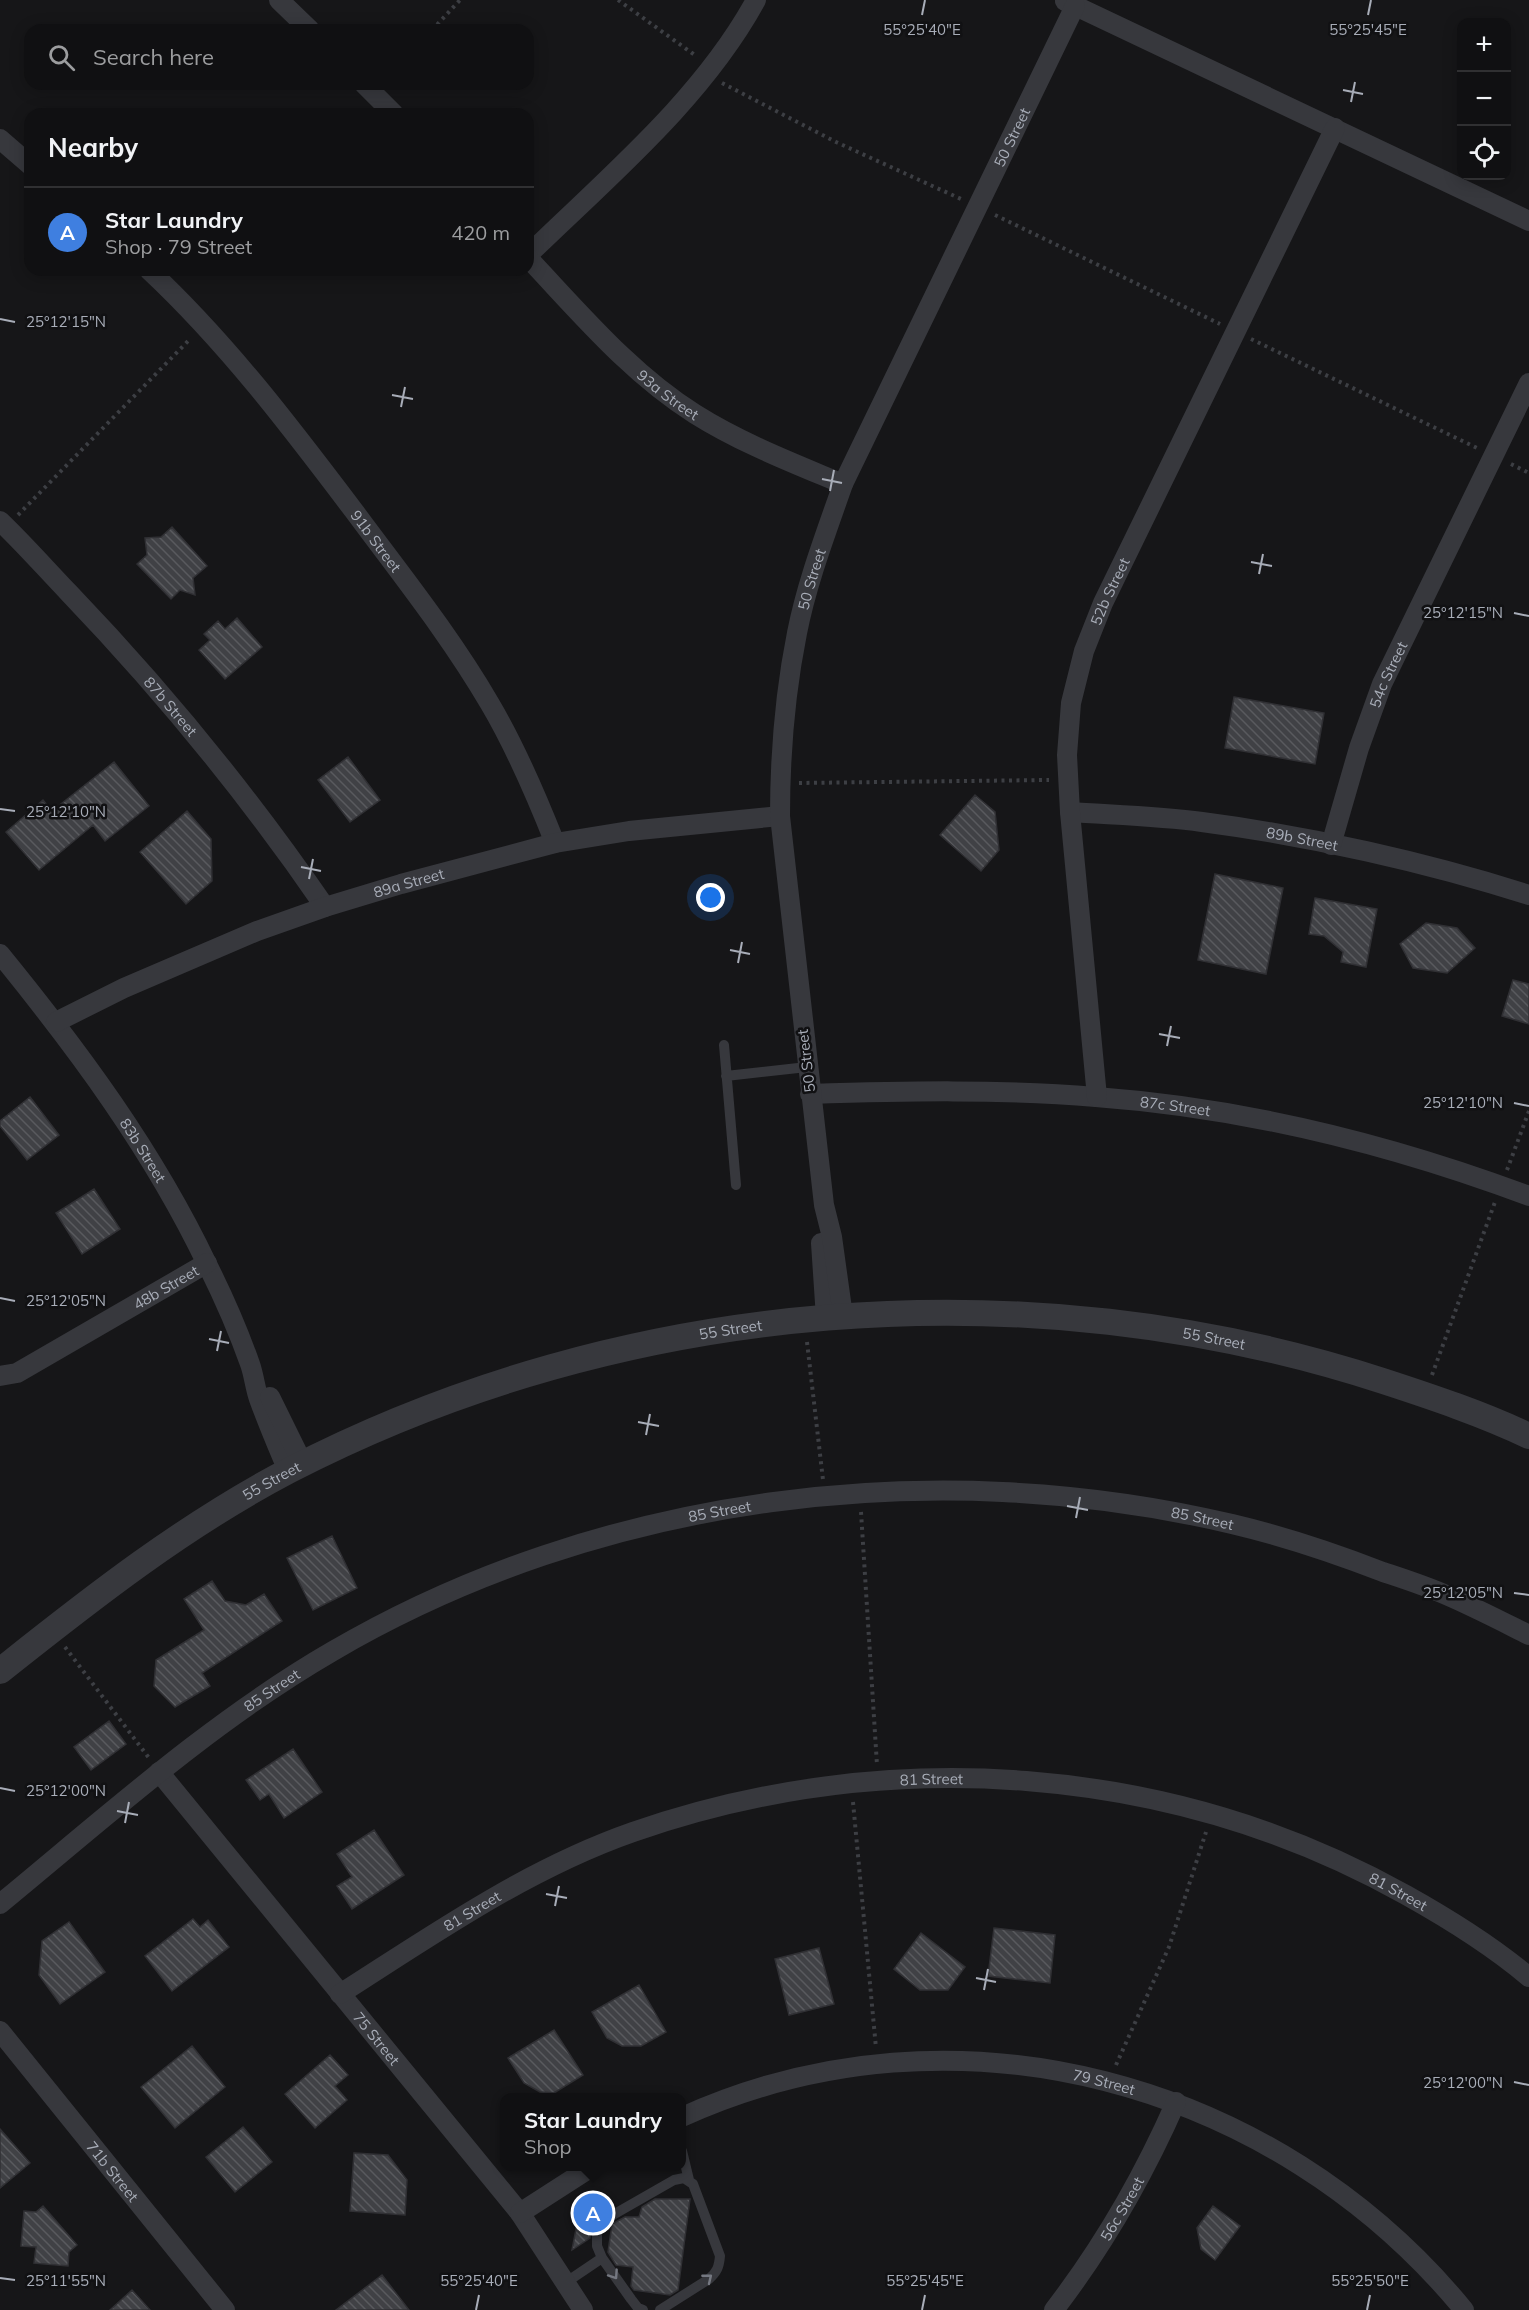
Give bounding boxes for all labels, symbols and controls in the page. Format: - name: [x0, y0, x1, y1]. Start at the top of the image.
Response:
- map controls: [1457, 18, 1511, 180]
- button: +: [1457, 18, 1511, 72]
- text: 55°25'40"E: [883, 20, 961, 39]
- text: 55°25'45"E: [1329, 20, 1407, 39]
- search box: [24, 24, 534, 90]
- icon: search: [45, 41, 78, 74]
- text: Search here: [93, 43, 214, 71]
- button: −: [1457, 72, 1511, 126]
- street label: 50 Street: [989, 104, 1034, 170]
- button: locate: [1457, 126, 1511, 180]
- text: Nearby: [48, 131, 138, 164]
- text: Star Laundry: [105, 206, 243, 234]
- text: A: [60, 220, 75, 245]
- text: 420 m: [451, 220, 510, 245]
- text: Shop · 79 Street: [105, 234, 252, 259]
- text: 25°12'15"N: [26, 312, 106, 331]
- street label: 93a Street: [633, 365, 703, 424]
- street label: 91b Street: [347, 506, 406, 576]
- street label: 50 Street: [793, 546, 829, 612]
- street label: 52b Street: [1086, 554, 1133, 628]
- text: 25°12'15"N: [1423, 603, 1503, 622]
- street label: 54c Street: [1365, 638, 1411, 710]
- street label: 87b Street: [140, 672, 202, 740]
- text: 25°12'10"N: [26, 802, 106, 821]
- street label: 89b Street: [1265, 822, 1340, 854]
- street label: 89a Street: [371, 863, 446, 901]
- your location: [696, 883, 725, 912]
- street label: 50 Street: [793, 1028, 819, 1094]
- street label: 87c Street: [1139, 1092, 1212, 1120]
- text: 25°12'10"N: [1423, 1093, 1503, 1112]
- street label: 83b Street: [116, 1114, 171, 1186]
- street label: 48b Street: [129, 1261, 202, 1313]
- text: 25°12'05"N: [26, 1291, 106, 1310]
- street label: 55 Street: [698, 1315, 763, 1343]
- street label: 55 Street: [1181, 1323, 1247, 1353]
- street label: 55 Street: [239, 1457, 304, 1504]
- street label: 85 Street: [686, 1496, 752, 1526]
- street label: 85 Street: [1170, 1502, 1236, 1534]
- text: 25°12'05"N: [1423, 1583, 1503, 1602]
- street label: 85 Street: [240, 1664, 303, 1715]
- street label: 81 Street: [899, 1769, 963, 1789]
- text: 25°12'00"N: [26, 1781, 106, 1800]
- street label: 81 Street: [1366, 1868, 1431, 1915]
- street label: 81 Street: [440, 1886, 504, 1935]
- street label: 75 Street: [349, 2008, 404, 2069]
- street label: 79 Street: [1071, 2065, 1138, 2099]
- text: 25°12'00"N: [1423, 2073, 1503, 2092]
- popup: [500, 2093, 686, 2171]
- text: Star Laundry: [524, 2106, 662, 2134]
- text: Shop: [524, 2134, 572, 2159]
- street label: 71b Street: [83, 2137, 143, 2205]
- street label: 56c Street: [1096, 2173, 1148, 2244]
- pin: A: [574, 2190, 612, 2236]
- one-way arrow: [607, 2269, 618, 2280]
- text: 25°11'55"N: [26, 2271, 106, 2290]
- text: 55°25'40"E: [440, 2271, 518, 2290]
- text: 55°25'45"E: [886, 2271, 964, 2290]
- text: 55°25'50"E: [1331, 2271, 1409, 2290]
- one-way arrow: [702, 2275, 713, 2286]

